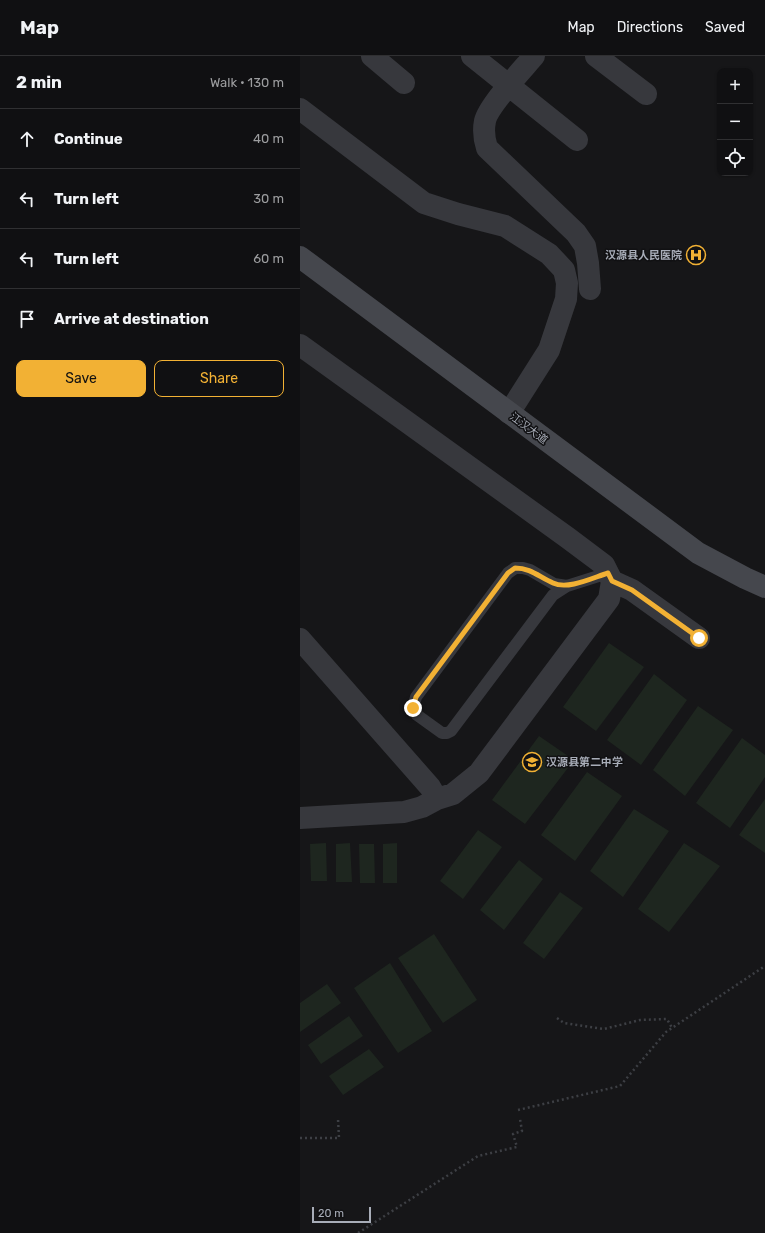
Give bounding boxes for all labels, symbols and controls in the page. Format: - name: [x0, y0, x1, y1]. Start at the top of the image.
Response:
- text: Map: [20, 16, 59, 39]
- text: Map: [568, 19, 595, 36]
- text: Directions: [617, 19, 683, 36]
- text: Saved: [705, 19, 745, 36]
- map controls: [717, 68, 753, 176]
- button: +: [717, 68, 753, 104]
- text: 2 min: [16, 72, 62, 92]
- text: Walk · 130 m: [210, 75, 284, 90]
- button: −: [717, 104, 753, 140]
- icon: ahead: [16, 128, 38, 150]
- text: Continue: [54, 130, 123, 148]
- text: 40 m: [253, 131, 284, 146]
- button: locate: [717, 140, 753, 176]
- icon: left: [16, 188, 38, 210]
- text: Turn left: [54, 190, 119, 208]
- text: 30 m: [253, 191, 284, 206]
- hospital icon: 汉源县人民医院: [685, 244, 707, 266]
- icon: left: [16, 248, 38, 270]
- place label: 汉源县人民医院: [605, 249, 682, 262]
- text: Turn left: [54, 250, 119, 268]
- text: 60 m: [253, 251, 284, 266]
- icon: arrive: [16, 308, 38, 330]
- text: Arrive at destination: [54, 310, 209, 328]
- button: Save: [16, 360, 146, 397]
- button: Share: [154, 360, 284, 397]
- street label: 江汉大道: [507, 410, 550, 447]
- route start: [690, 629, 708, 647]
- route end: [404, 699, 422, 717]
- school or university icon: 汉源县第二中学: [521, 751, 543, 773]
- place label: 汉源县第二中学: [546, 756, 623, 769]
- scale bar: [312, 1205, 371, 1224]
- text: 20 m: [318, 1207, 344, 1220]

